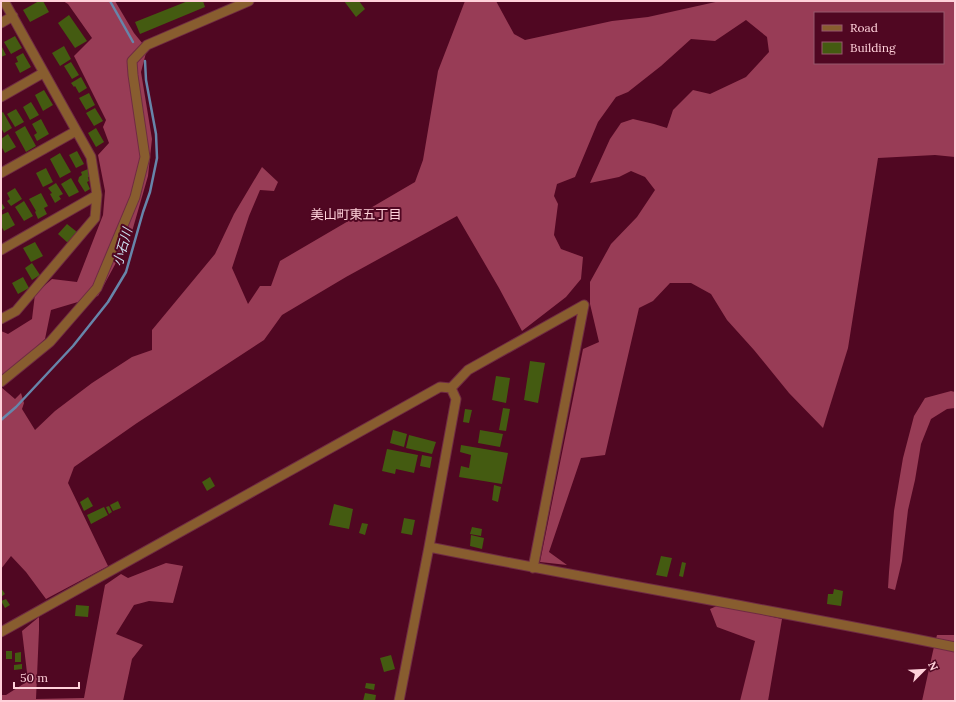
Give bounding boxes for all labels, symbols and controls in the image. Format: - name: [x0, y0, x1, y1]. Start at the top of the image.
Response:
- legend: [814, 12, 944, 64]
- text: Road: [850, 20, 878, 35]
- text: Building: [850, 40, 896, 55]
- district label: 美山町東五丁目: [310, 206, 402, 223]
- water label: 小石川: [109, 224, 137, 268]
- north arrow: [904, 650, 944, 690]
- text: N: [925, 659, 941, 673]
- scale bar: [14, 664, 79, 690]
- text: 50 m: [20, 670, 48, 685]

